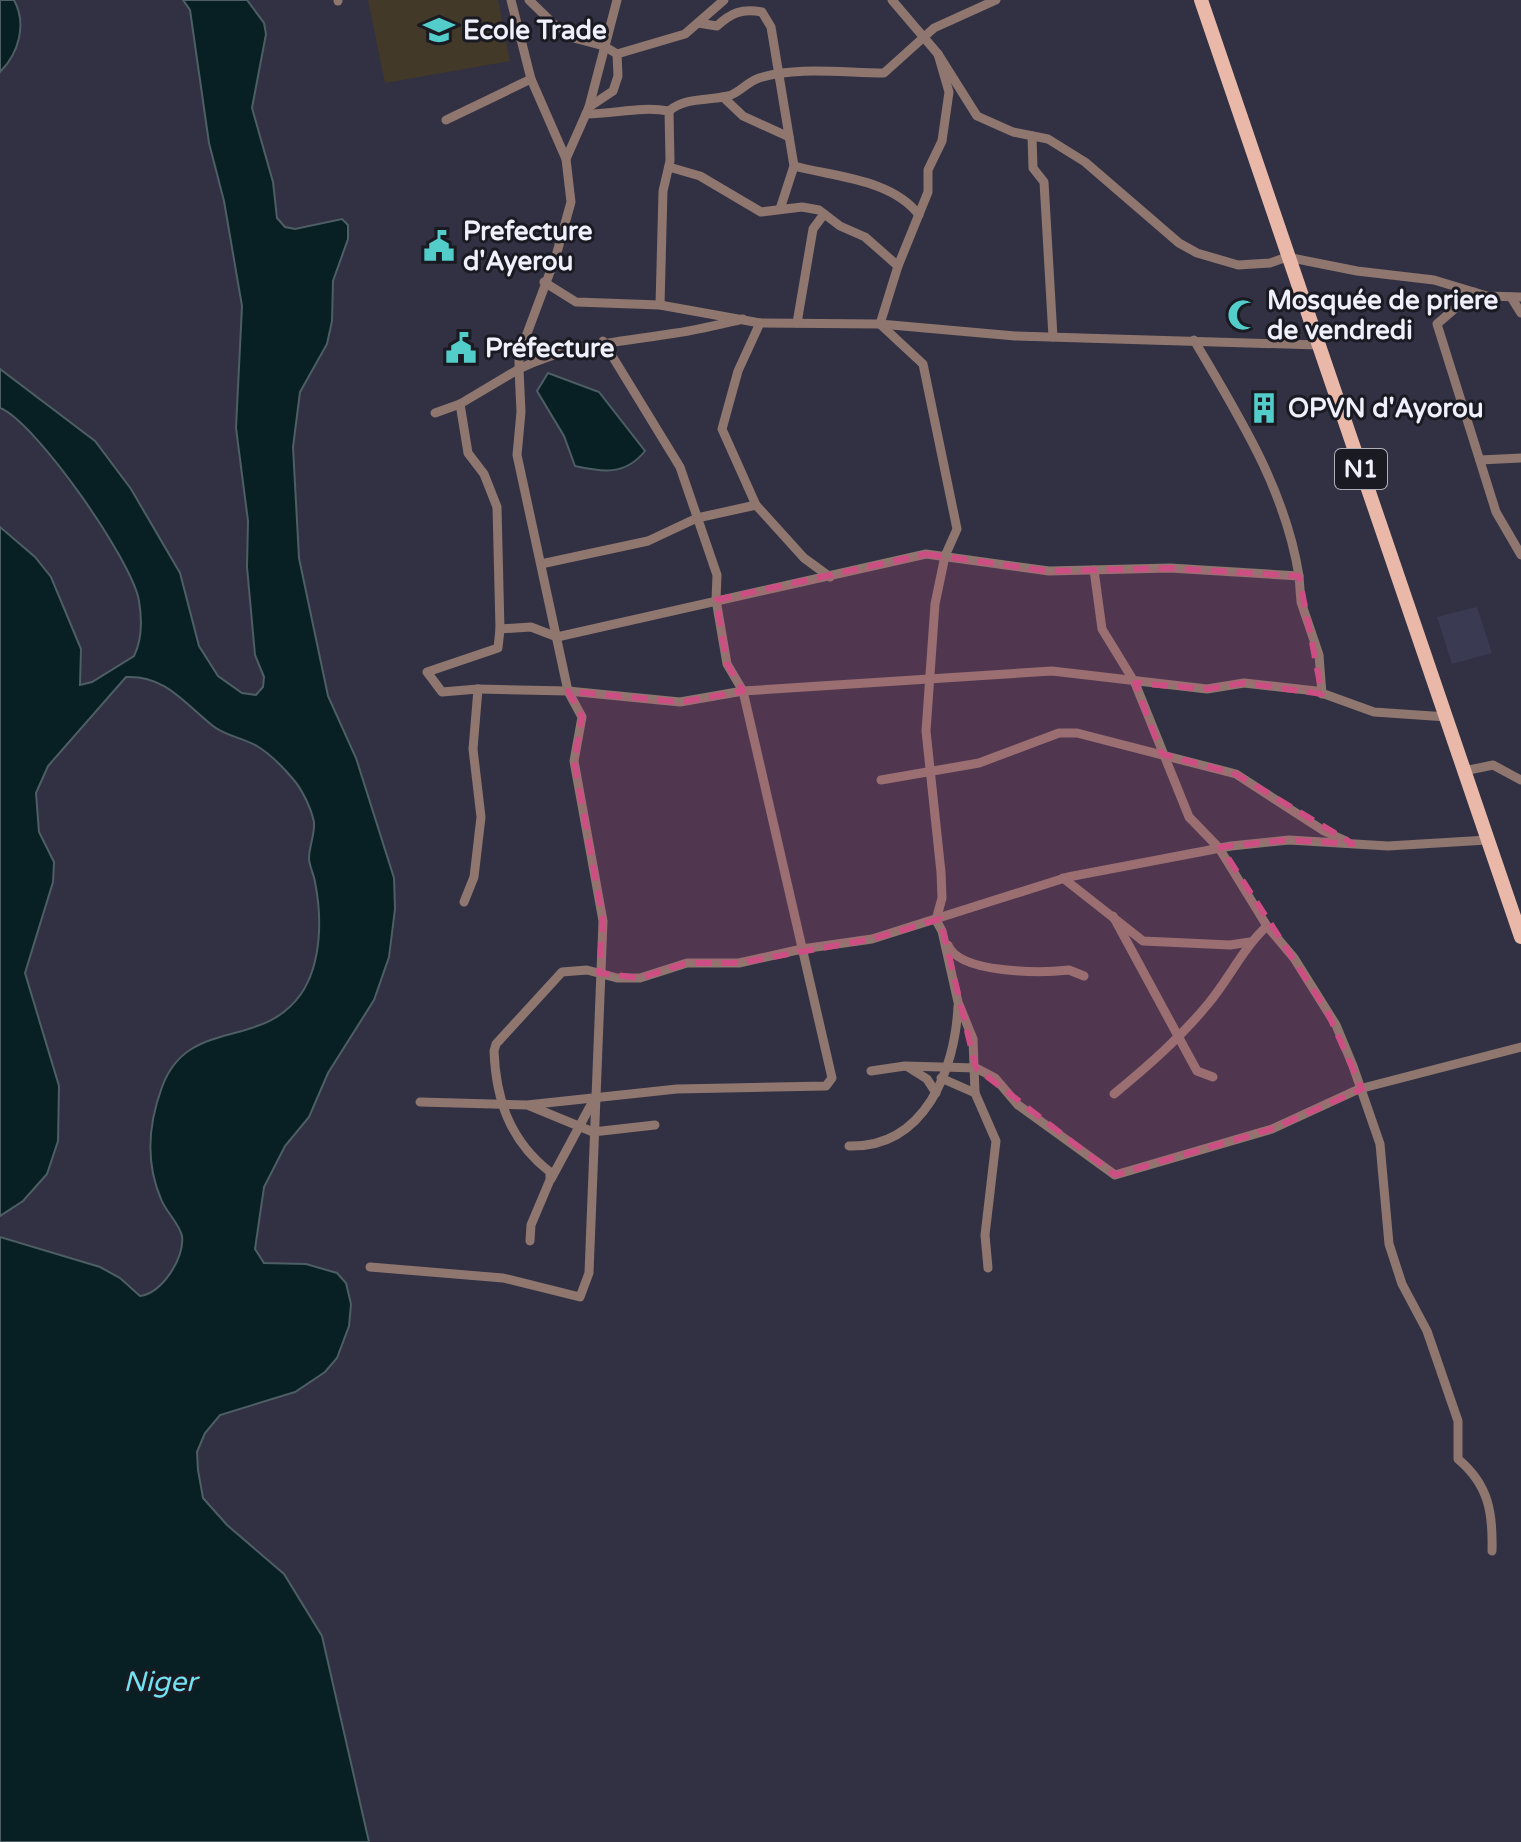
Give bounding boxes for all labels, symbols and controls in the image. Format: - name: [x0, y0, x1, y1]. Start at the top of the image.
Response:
- school or university icon: Ecole Trade: [422, 13, 456, 47]
- place label: Ecole Trade: [463, 15, 607, 46]
- place label: Prefecture d'Ayerou: [463, 216, 593, 277]
- public building icon: Prefecture d'Ayerou: [422, 229, 456, 263]
- place label: Mosquée de priere de vendredi: [1267, 285, 1498, 346]
- mosque icon: Mosquée de priere de vendredi: [1226, 298, 1260, 332]
- public building icon: Préfecture: [444, 331, 478, 365]
- place label: Préfecture: [485, 333, 615, 364]
- building icon: OPVN d'Ayorou: [1247, 391, 1281, 425]
- place label: OPVN d'Ayorou: [1288, 393, 1484, 424]
- road number: N1: [1335, 449, 1387, 489]
- water label: Niger: [123, 1665, 200, 1699]

